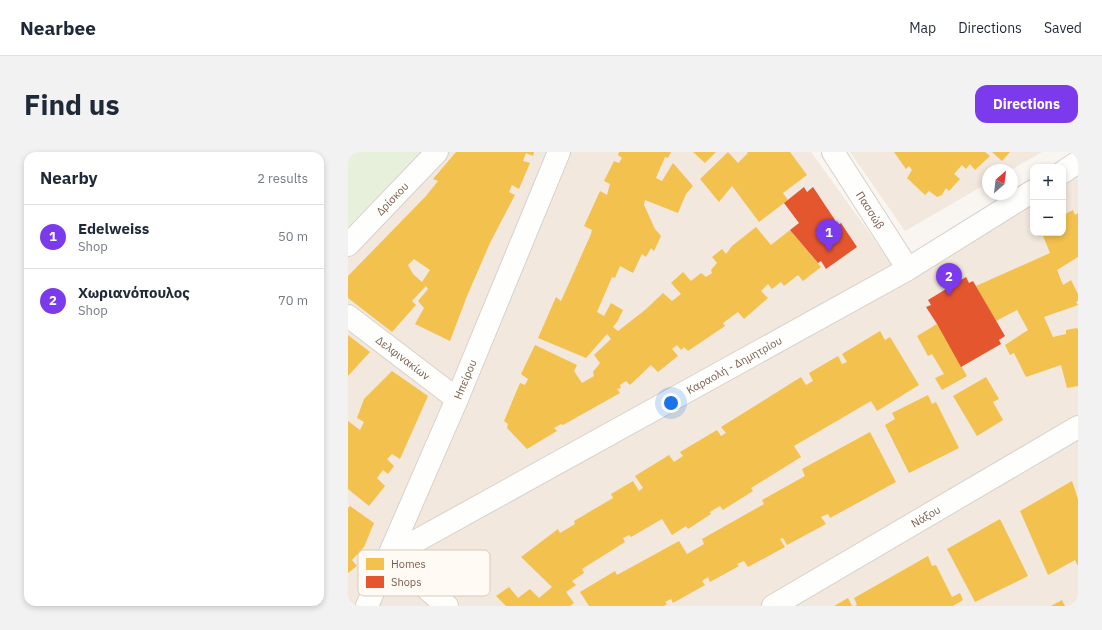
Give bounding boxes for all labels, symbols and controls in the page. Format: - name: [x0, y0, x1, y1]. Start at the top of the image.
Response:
- text: Nearbee: [20, 16, 96, 40]
- text: Map: [909, 19, 936, 37]
- text: Directions: [958, 19, 1022, 37]
- text: Saved: [1044, 19, 1082, 37]
- button: Directions: [975, 85, 1078, 123]
- text: Find us: [24, 86, 120, 123]
- north arrow: [982, 164, 1018, 200]
- map controls: [1030, 164, 1066, 236]
- button: +: [1030, 164, 1066, 200]
- text: Nearby: [40, 167, 98, 189]
- text: 2 results: [257, 170, 308, 187]
- street label: Δρίσκου: [373, 179, 411, 218]
- street label: Πασσώβ: [853, 189, 887, 232]
- button: −: [1030, 200, 1066, 236]
- text: Edelweiss: [78, 219, 149, 238]
- pin: 1: [816, 219, 842, 252]
- text: 1: [49, 228, 57, 245]
- text: 50 m: [278, 228, 308, 245]
- text: Shop: [78, 238, 108, 255]
- pin: 2: [936, 263, 962, 296]
- text: Χωριανόπουλος: [78, 283, 190, 302]
- text: 2: [49, 292, 57, 309]
- text: 70 m: [278, 292, 308, 309]
- text: Shop: [78, 302, 108, 319]
- street label: Δελφινακίων: [373, 333, 433, 383]
- street label: Καραολή - Δημητρίου: [684, 333, 784, 397]
- street label: Ηπείρου: [451, 357, 480, 401]
- your location: [661, 393, 681, 413]
- street label: Νάξου: [908, 502, 943, 531]
- legend: [358, 550, 490, 596]
- text: Homes: [391, 557, 426, 571]
- text: Shops: [391, 575, 422, 589]

